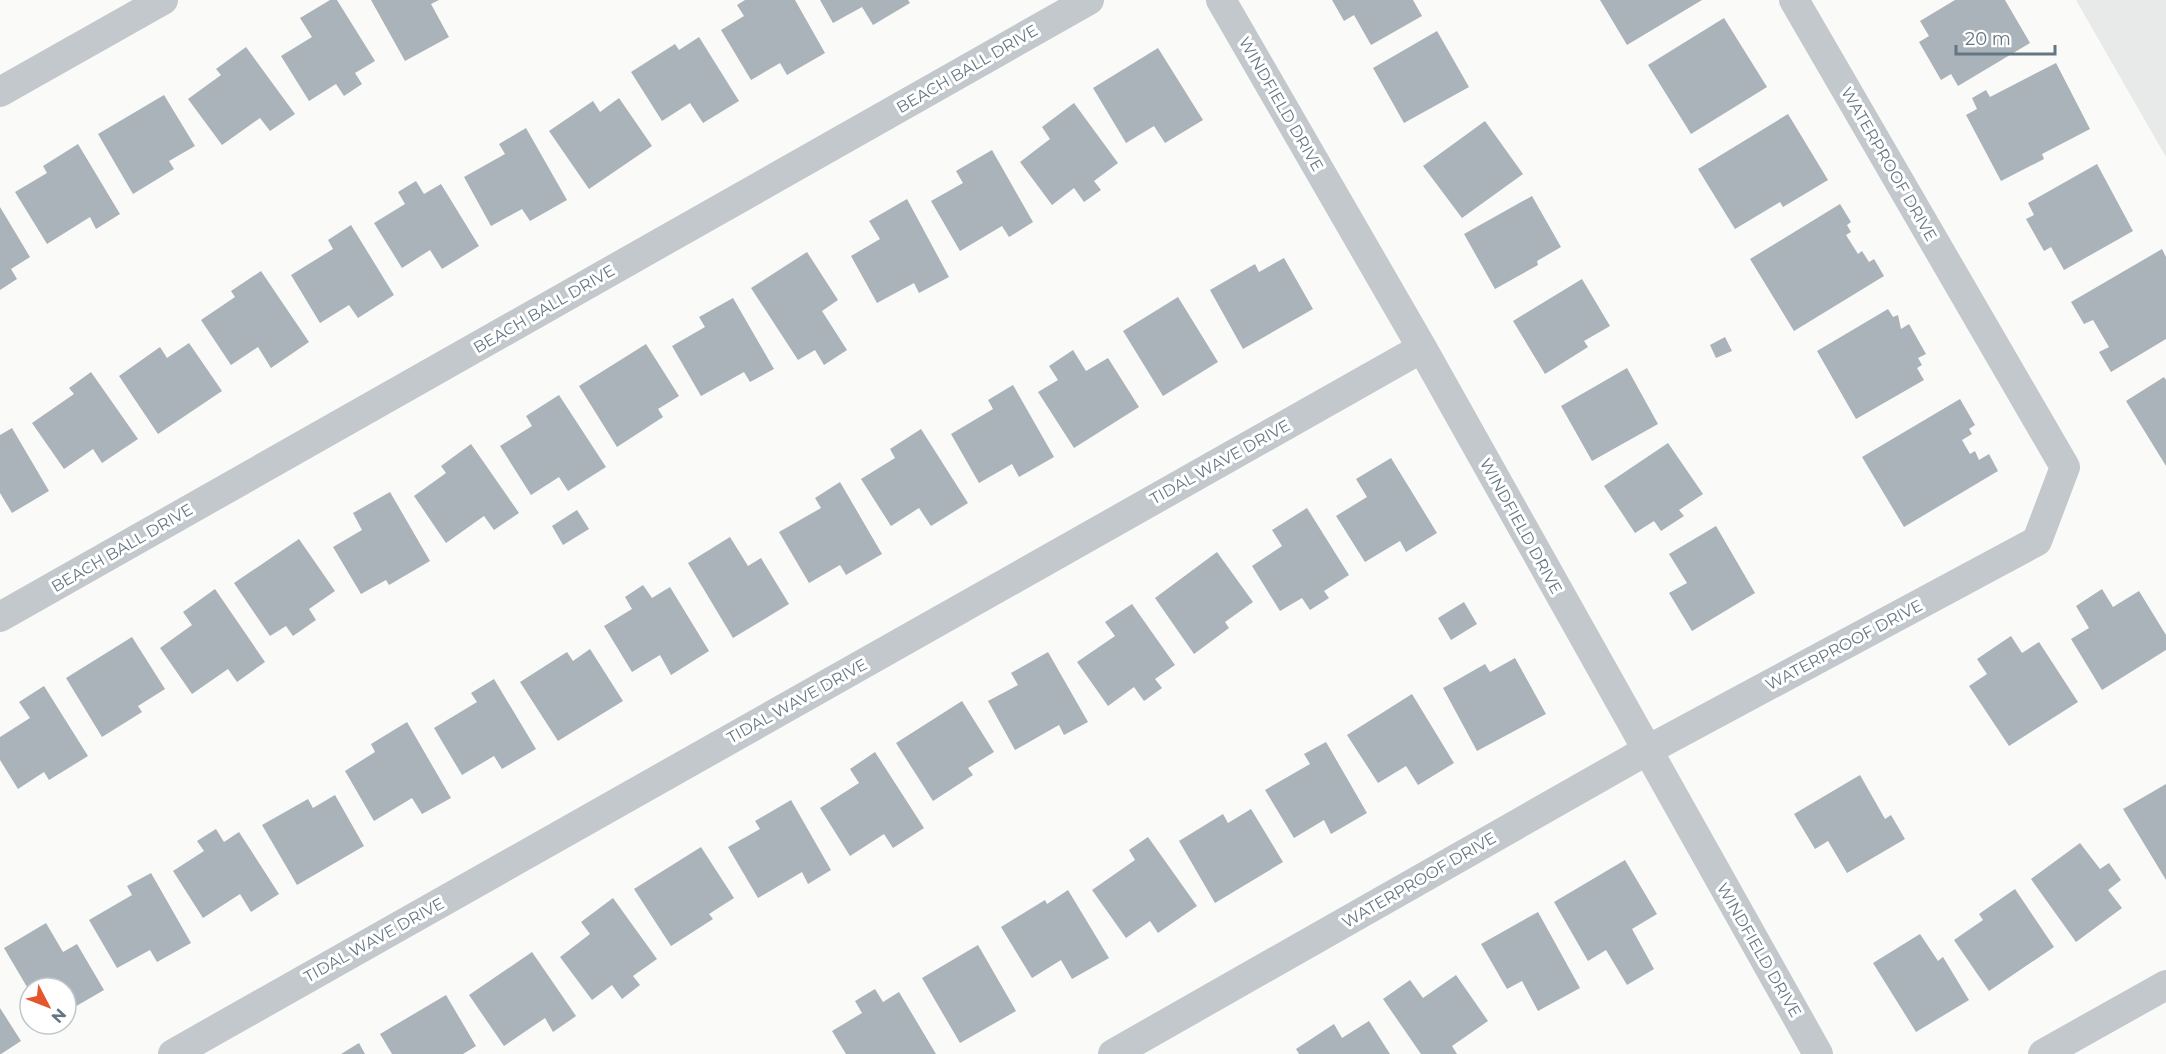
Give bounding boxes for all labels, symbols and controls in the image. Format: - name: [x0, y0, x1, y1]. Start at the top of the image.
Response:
- scale bar: [1956, 18, 2055, 56]
- street label: BEACH BALL DRIVE: [893, 21, 1041, 117]
- text: 20 m: [1965, 28, 2011, 50]
- street label: WINDFIELD DRIVE: [1235, 33, 1327, 175]
- street label: WATERPROOF DRIVE: [1837, 84, 1941, 244]
- street label: BEACH BALL DRIVE: [470, 261, 618, 357]
- street label: TIDAL WAVE DRIVE: [1147, 416, 1293, 508]
- street label: WINDFIELD DRIVE: [1476, 455, 1566, 597]
- street label: BEACH BALL DRIVE: [48, 500, 196, 596]
- street label: WATERPROOF DRIVE: [1762, 596, 1926, 694]
- street label: TIDAL WAVE DRIVE: [724, 655, 870, 747]
- street label: WATERPROOF DRIVE: [1339, 828, 1499, 932]
- street label: WINDFIELD DRIVE: [1713, 879, 1805, 1021]
- street label: TIDAL WAVE DRIVE: [301, 894, 447, 986]
- north arrow: [18, 976, 78, 1036]
- text: N: [47, 1005, 70, 1027]

